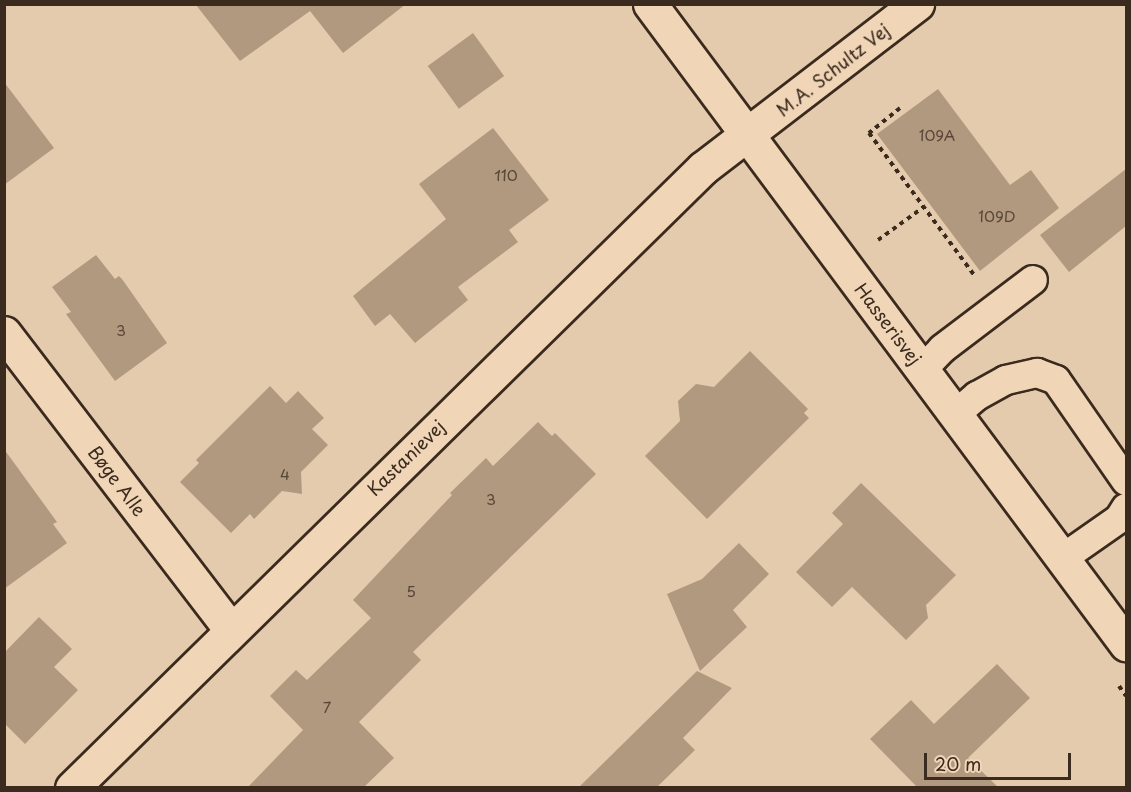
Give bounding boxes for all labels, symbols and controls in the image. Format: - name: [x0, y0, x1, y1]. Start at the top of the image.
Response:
- street label: M.A. Schultz Vej: [771, 18, 895, 122]
- house number: 109A: [919, 126, 955, 144]
- house number: 110: [494, 166, 518, 184]
- house number: 109D: [978, 207, 1016, 225]
- street label: Hasserisvej: [850, 279, 926, 369]
- house number: 3: [116, 321, 126, 339]
- street label: Kastanievej: [363, 416, 449, 500]
- street label: Bøge Alle: [84, 442, 150, 520]
- house number: 4: [280, 465, 290, 483]
- house number: 3: [486, 490, 496, 508]
- house number: 5: [406, 582, 416, 600]
- house number: 7: [323, 698, 331, 716]
- scale bar: [927, 741, 1074, 779]
- text: 20 m: [935, 750, 981, 777]

